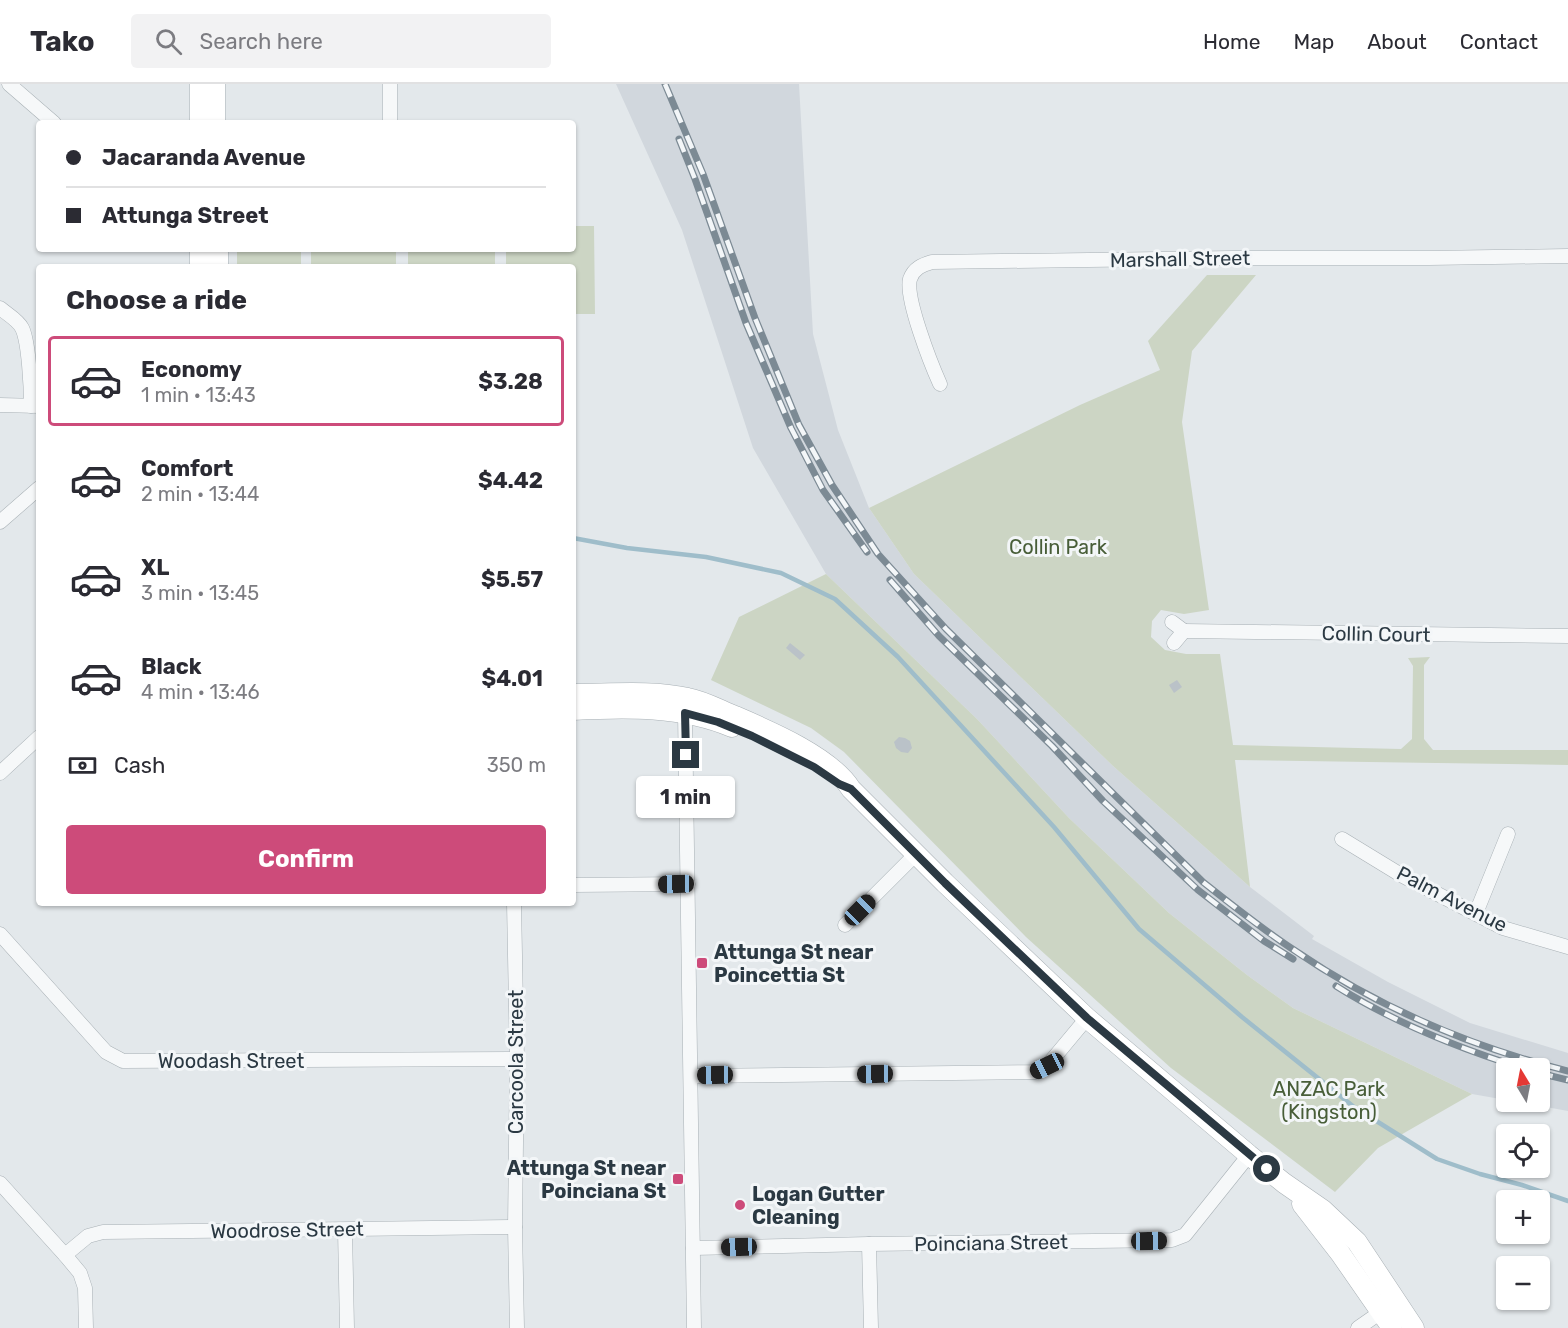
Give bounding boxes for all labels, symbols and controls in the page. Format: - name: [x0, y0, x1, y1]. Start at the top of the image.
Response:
- search box: [131, 14, 551, 68]
- text: Tako: [30, 25, 95, 58]
- icon: search: [152, 25, 185, 58]
- text: Search here: [200, 28, 323, 55]
- text: Home: [1203, 29, 1260, 54]
- text: Map: [1293, 29, 1334, 54]
- text: About: [1367, 29, 1427, 54]
- text: Contact: [1460, 29, 1538, 54]
- text: Jacaranda Avenue: [102, 144, 306, 171]
- text: Attunga Street: [102, 202, 269, 229]
- street label: Marshall Street: [1110, 246, 1251, 272]
- text: Choose a ride: [66, 284, 247, 316]
- icon: car: [69, 354, 123, 408]
- text: Economy: [141, 356, 242, 383]
- text: $3.28: [478, 368, 543, 395]
- text: 1 min · 13:43: [141, 383, 256, 407]
- icon: car: [69, 453, 123, 507]
- text: Comfort: [141, 455, 233, 482]
- text: $4.42: [478, 467, 543, 494]
- text: 2 min · 13:44: [141, 482, 259, 506]
- park label: Collin Park: [1009, 535, 1108, 559]
- icon: car: [69, 552, 123, 606]
- text: XL: [141, 554, 169, 581]
- text: $5.57: [481, 566, 543, 593]
- text: 3 min · 13:45: [141, 581, 259, 605]
- street label: Collin Court: [1321, 621, 1431, 647]
- icon: car: [69, 651, 123, 705]
- text: Black: [141, 653, 202, 680]
- text: $4.01: [481, 665, 543, 692]
- text: 4 min · 13:46: [141, 680, 260, 704]
- route end: [672, 741, 699, 768]
- icon: cash: [66, 749, 99, 782]
- text: Cash: [114, 752, 165, 779]
- text: 350 m: [487, 753, 546, 777]
- callout: 1 min: [636, 776, 736, 818]
- text: 1 min: [660, 785, 711, 809]
- button: Confirm: [66, 825, 546, 894]
- street label: Palm Avenue: [1393, 861, 1511, 937]
- car: [658, 875, 694, 893]
- car: [841, 891, 879, 929]
- place label: Attunga St near Poincettia St: [714, 940, 873, 987]
- marker: Attunga St near Poincettia St: [695, 956, 709, 970]
- street label: Carcoola Street: [504, 990, 528, 1134]
- street label: Woodash Street: [158, 1049, 304, 1073]
- car: [1027, 1050, 1067, 1082]
- north arrow: [1496, 1058, 1550, 1112]
- map controls: [1496, 1058, 1550, 1310]
- car: [857, 1065, 893, 1083]
- car: [697, 1066, 733, 1084]
- park label: ANZAC Park (Kingston): [1273, 1077, 1386, 1124]
- button: locate: [1496, 1124, 1550, 1178]
- route start: [1253, 1155, 1280, 1182]
- place label: Attunga St near Poinciana St: [507, 1156, 666, 1203]
- marker: Attunga St near Poinciana St: [671, 1172, 685, 1186]
- place label: Logan Gutter Cleaning: [752, 1182, 885, 1229]
- button: +: [1496, 1190, 1550, 1244]
- marker: Logan Gutter Cleaning: [733, 1198, 747, 1212]
- street label: Woodrose Street: [210, 1217, 364, 1243]
- street label: Poinciana Street: [914, 1230, 1068, 1256]
- car: [1131, 1232, 1167, 1250]
- car: [721, 1237, 757, 1257]
- button: −: [1496, 1256, 1550, 1310]

